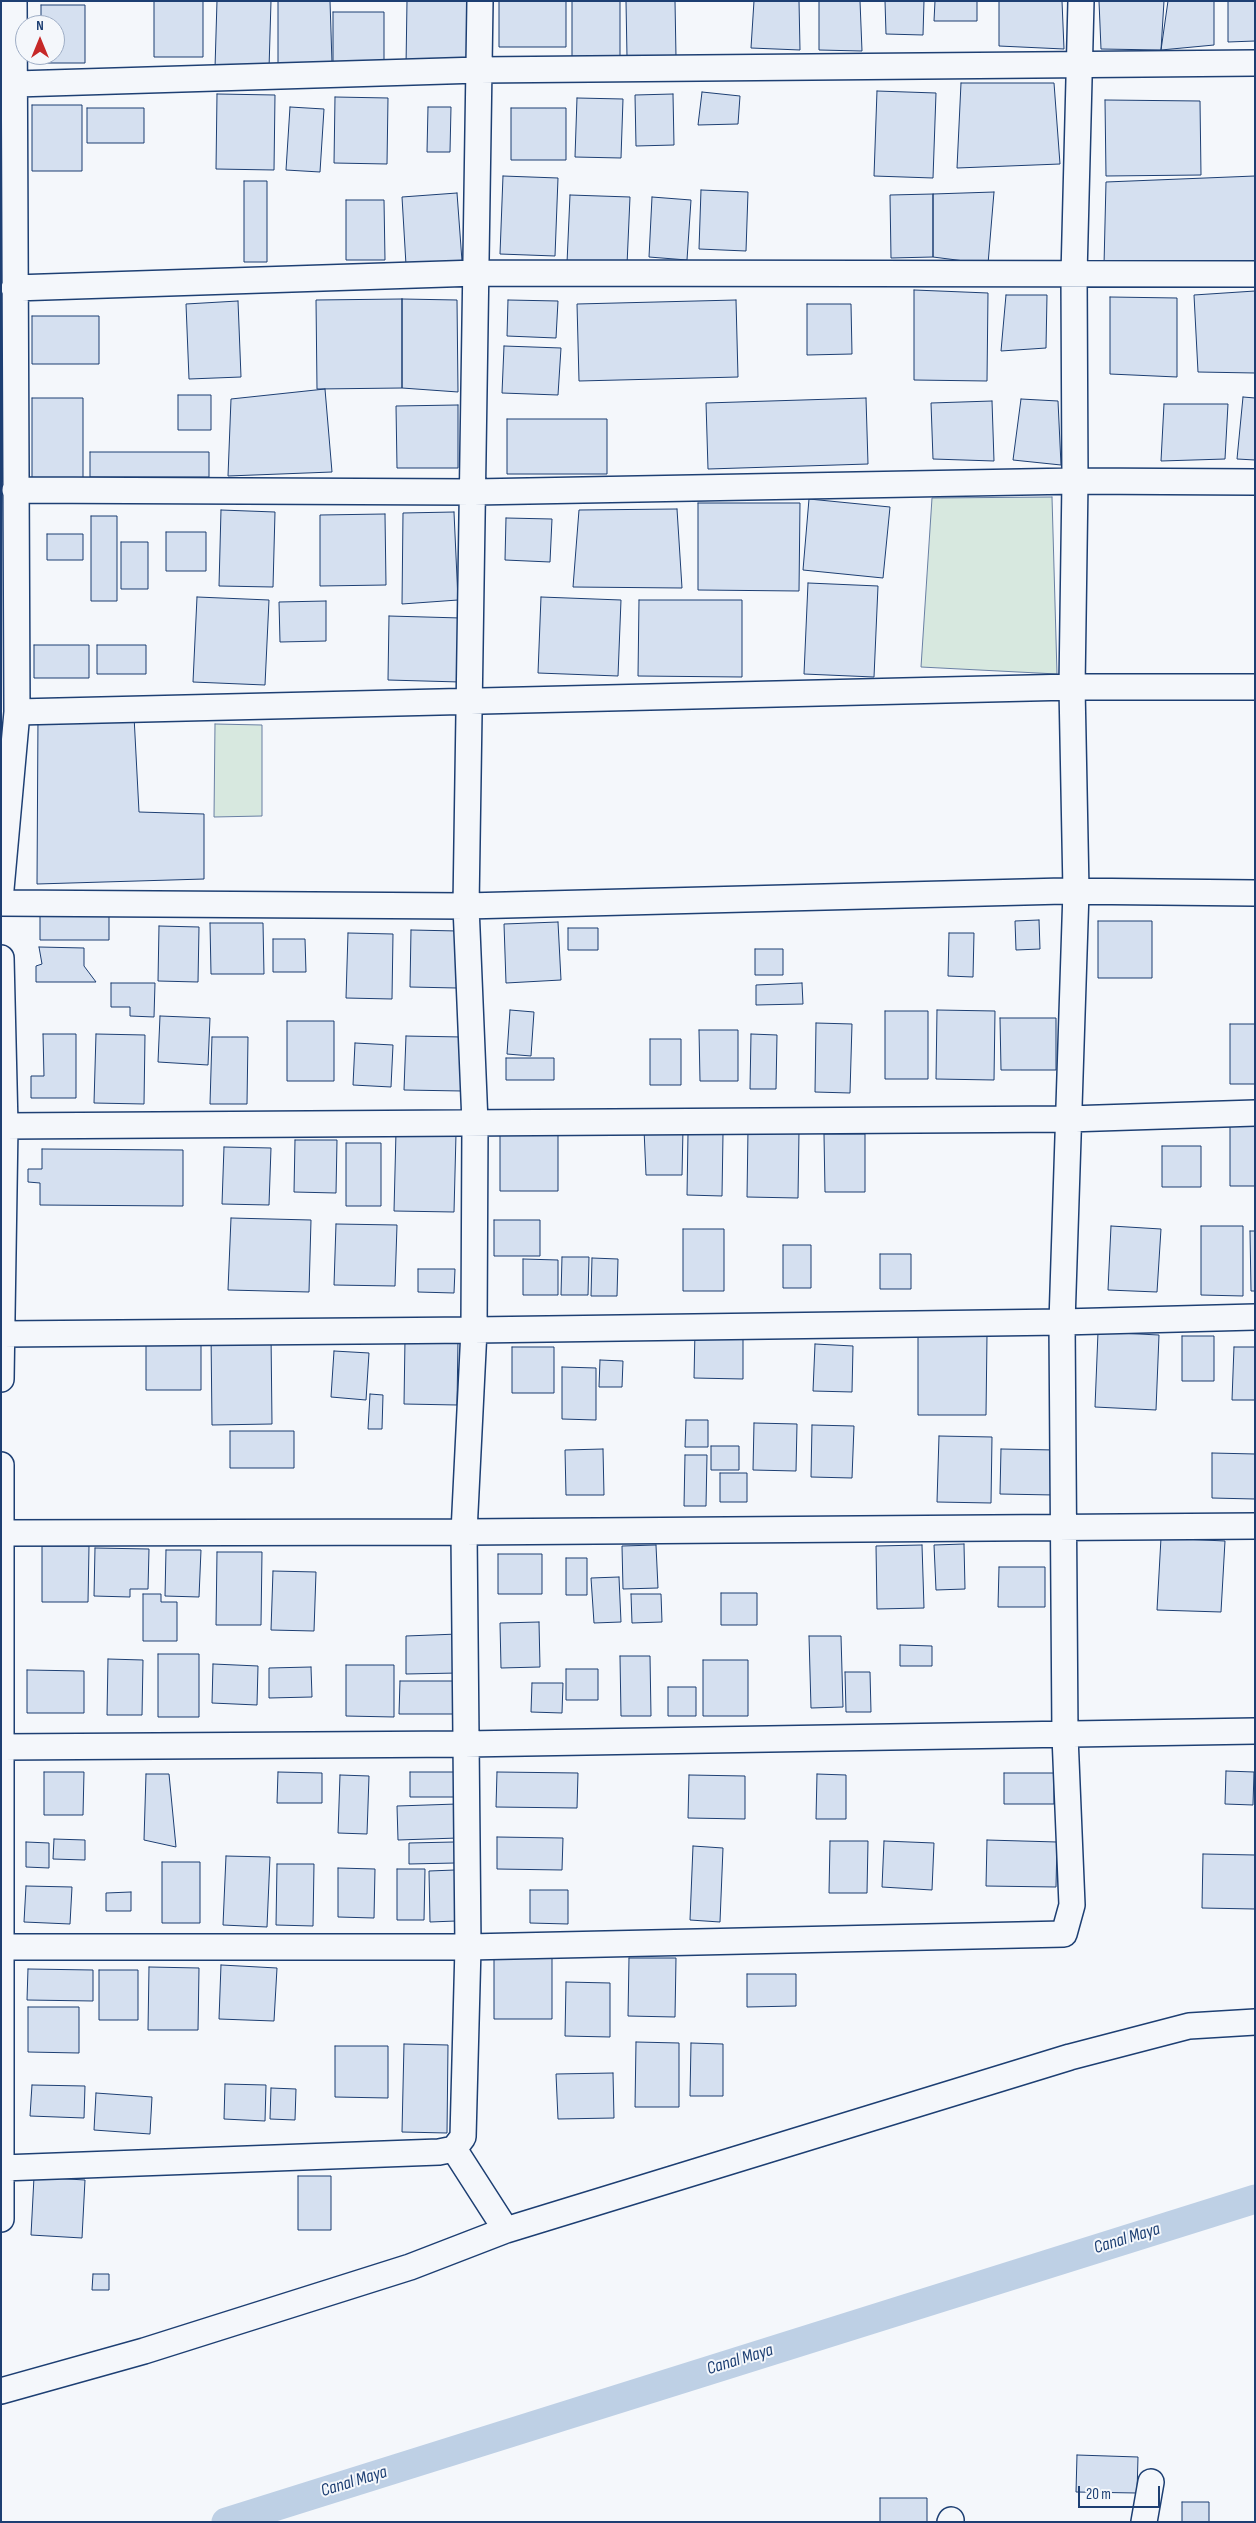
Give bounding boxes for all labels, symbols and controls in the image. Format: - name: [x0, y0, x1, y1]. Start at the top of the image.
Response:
- north arrow: [15, 15, 65, 65]
- text: N: [36, 17, 44, 34]
- water label: Canal Maya: [1091, 2219, 1163, 2259]
- water label: Canal Maya: [704, 2340, 776, 2380]
- water label: Canal Maya: [318, 2462, 390, 2502]
- scale bar: [1081, 2476, 1164, 2508]
- text: 20 m: [1086, 2485, 1111, 2504]

